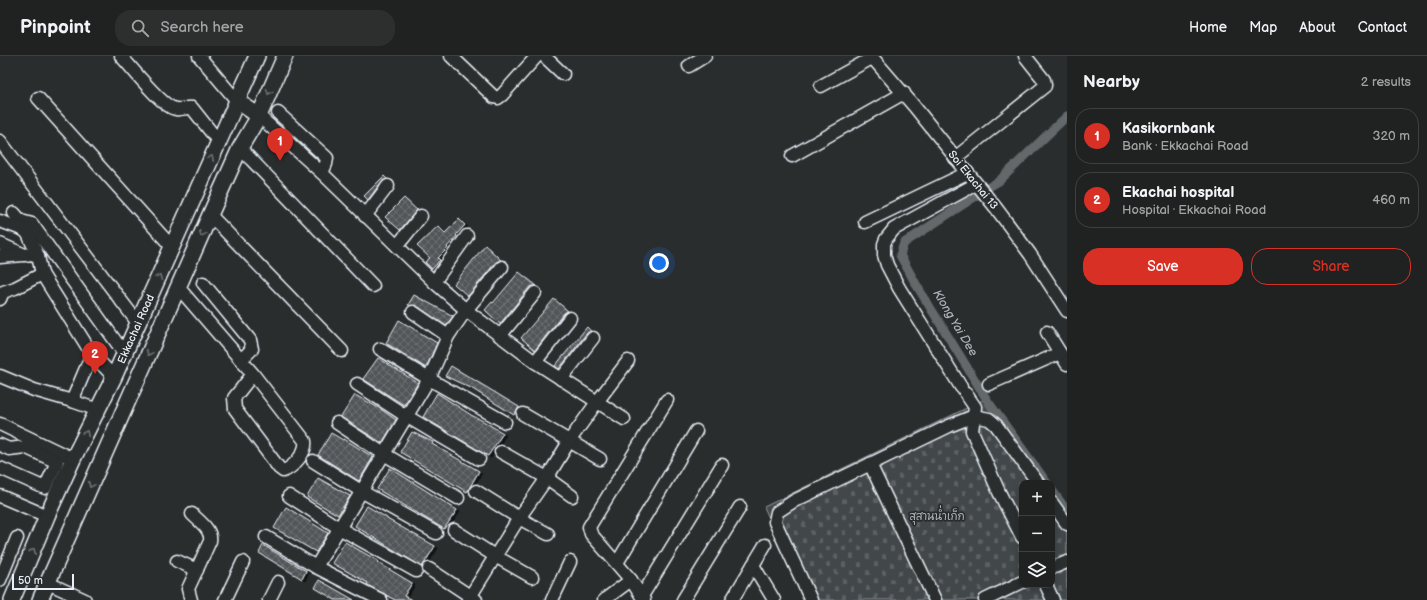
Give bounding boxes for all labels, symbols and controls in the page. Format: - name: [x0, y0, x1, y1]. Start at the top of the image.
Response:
- search box: [115, 10, 395, 46]
- text: Pinpoint: [20, 16, 91, 39]
- icon: search: [129, 17, 151, 39]
- text: Search here: [161, 18, 244, 37]
- text: Home: [1189, 19, 1227, 36]
- text: Map: [1249, 19, 1277, 36]
- text: About: [1299, 19, 1336, 36]
- text: Contact: [1358, 19, 1407, 36]
- text: Nearby: [1083, 72, 1140, 92]
- text: 2 results: [1361, 74, 1411, 90]
- one-way arrow: [266, 88, 274, 95]
- text: Kasikornbank: [1122, 119, 1215, 138]
- pin: 1: [267, 128, 293, 161]
- text: 1: [1094, 128, 1100, 144]
- text: 320 m: [1372, 128, 1410, 144]
- text: Bank · Ekkachai Road: [1122, 138, 1248, 154]
- street label: Soi Ekachai 13: [945, 148, 1001, 212]
- one-way arrow: [206, 155, 214, 162]
- text: Ekachai hospital: [1122, 183, 1234, 202]
- text: 2: [1093, 192, 1101, 208]
- text: 460 m: [1372, 192, 1410, 208]
- text: Hospital · Ekkachai Road: [1122, 202, 1266, 218]
- one-way arrow: [199, 230, 207, 238]
- button: Save: [1083, 248, 1243, 285]
- button: Share: [1251, 248, 1411, 285]
- your location: [649, 253, 669, 273]
- one-way arrow: [154, 274, 162, 281]
- water label: Klong Yai Dee: [929, 287, 981, 359]
- street label: Ekkachai Road: [115, 292, 157, 366]
- pin: 2: [82, 341, 108, 374]
- one-way arrow: [146, 349, 154, 357]
- one-way arrow: [81, 430, 89, 437]
- map controls: [1019, 480, 1055, 588]
- button: +: [1019, 480, 1055, 516]
- one-way arrow: [88, 481, 96, 488]
- park label: สุสานน่ำเก็ก: [909, 505, 965, 525]
- button: −: [1019, 516, 1055, 552]
- one-way arrow: [28, 548, 36, 556]
- button: layers: [1019, 552, 1055, 588]
- scale bar: [12, 572, 74, 591]
- text: 50 m: [18, 574, 43, 587]

